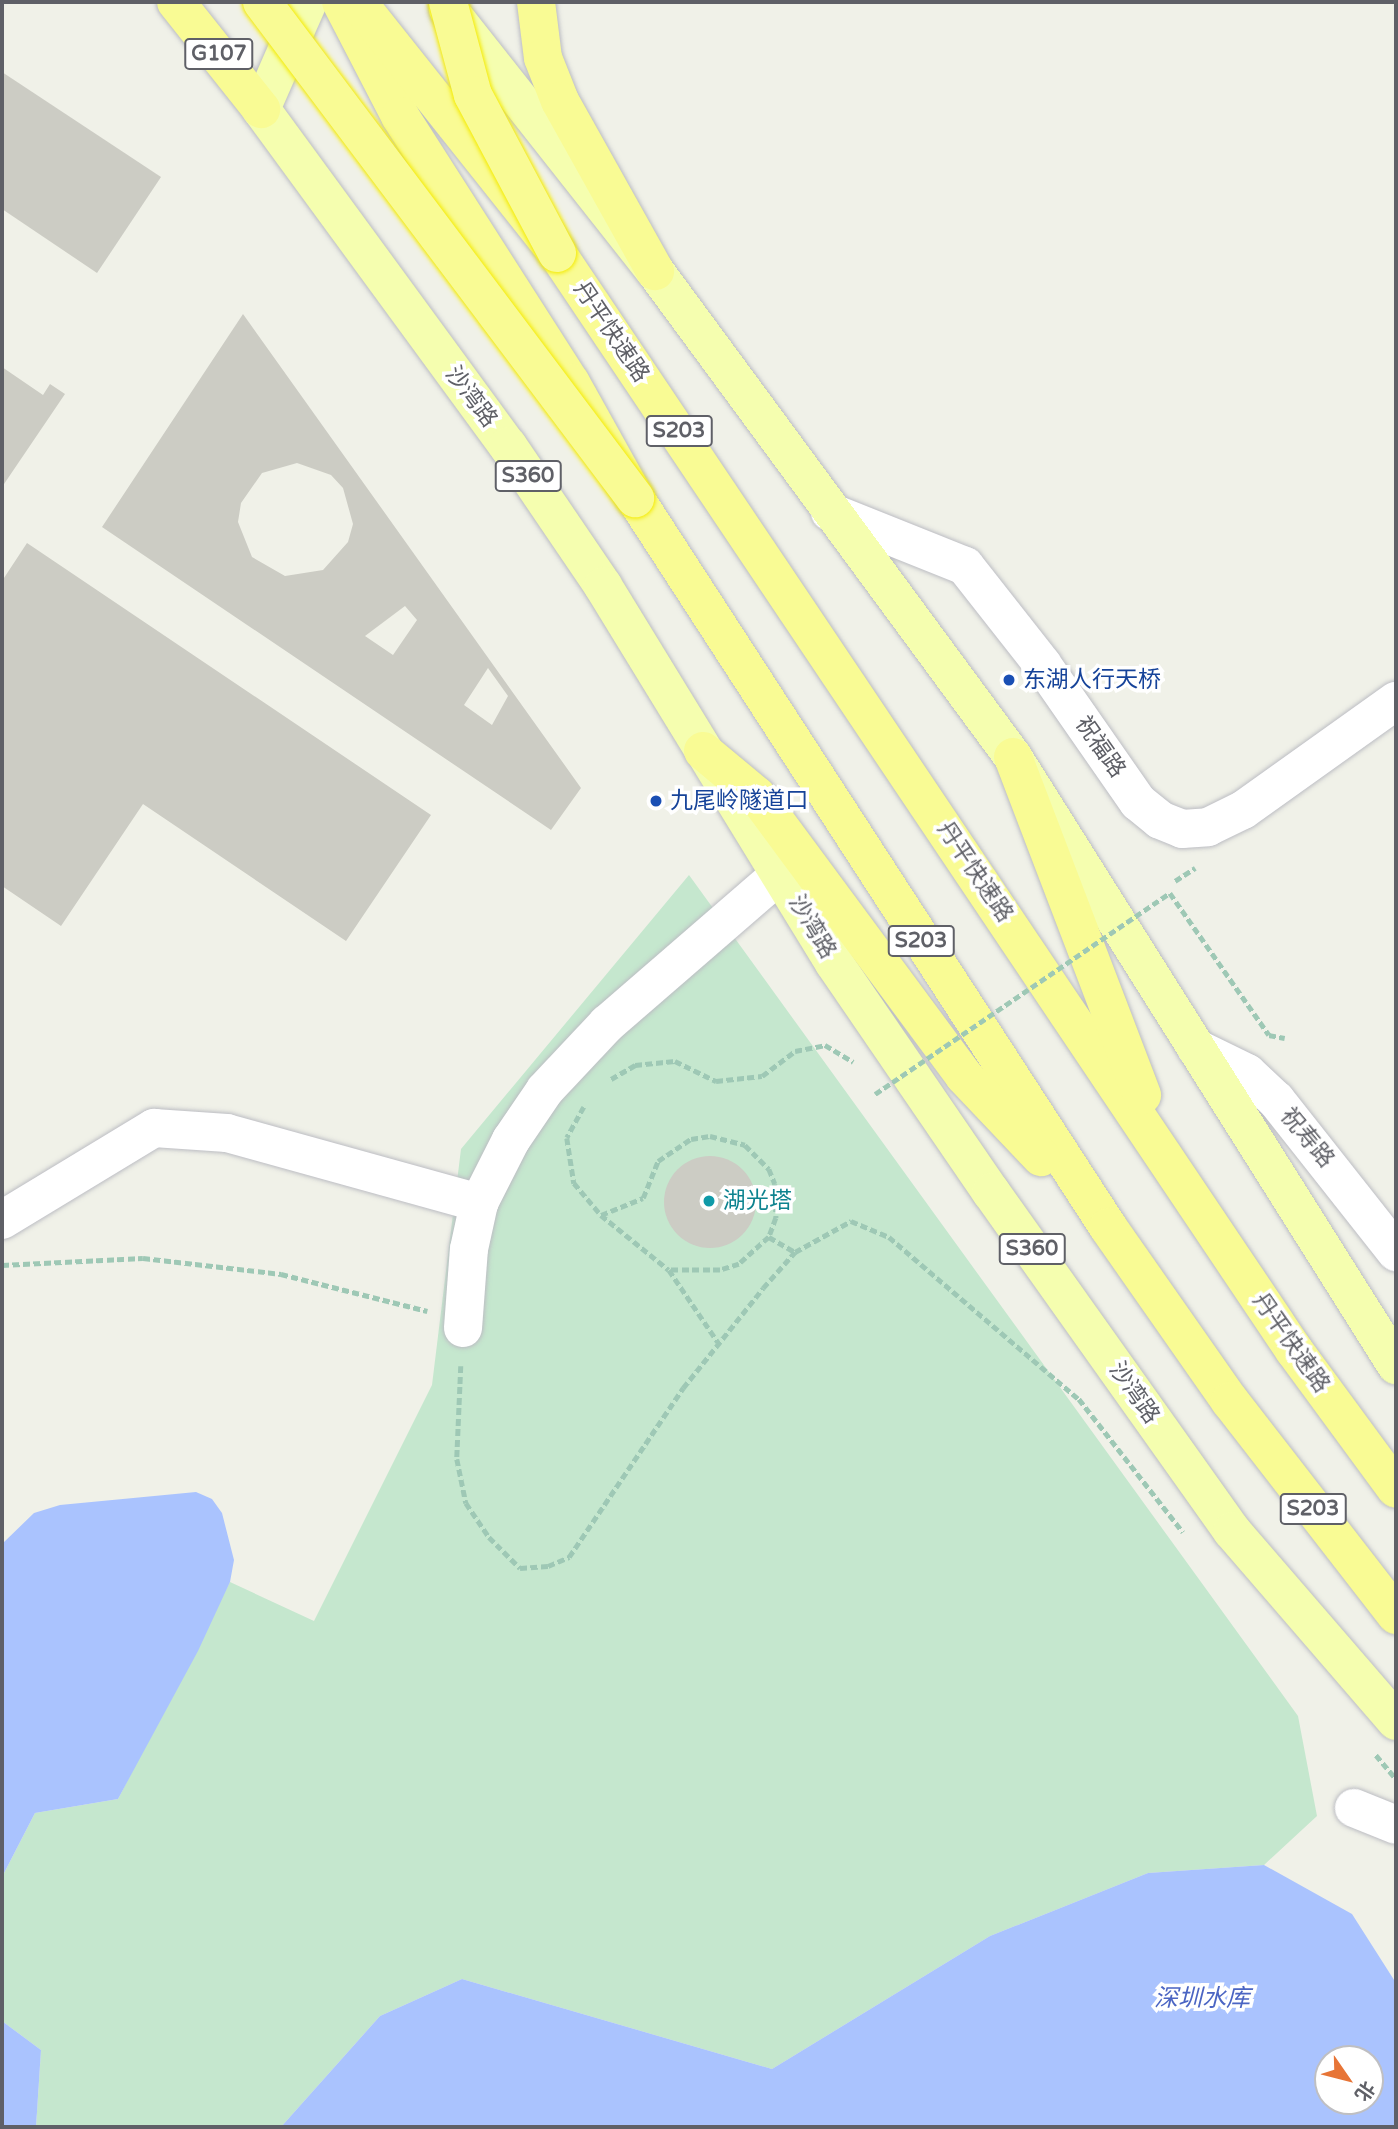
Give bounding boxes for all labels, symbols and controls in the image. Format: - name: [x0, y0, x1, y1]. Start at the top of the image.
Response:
- road number: G107: [184, 36, 254, 72]
- street label: 丹平快速路: [567, 277, 655, 387]
- street label: 沙湾路: [439, 361, 503, 433]
- road number: S203: [646, 414, 712, 448]
- road number: S360: [495, 458, 561, 494]
- place label: 东湖人行天桥: [1023, 666, 1161, 694]
- marker: 东湖人行天桥: [1001, 672, 1017, 688]
- street label: 祝福路: [1069, 711, 1131, 783]
- place label: 九尾岭隧道口: [670, 787, 808, 815]
- marker: 九尾岭隧道口: [648, 793, 664, 809]
- street label: 丹平快速路: [931, 817, 1019, 927]
- street label: 沙湾路: [782, 890, 842, 964]
- road number: S203: [888, 923, 954, 958]
- street label: 祝寿路: [1274, 1103, 1340, 1173]
- place label: 湖光塔: [723, 1187, 792, 1215]
- marker: 湖光塔: [701, 1193, 717, 1209]
- road number: S360: [999, 1232, 1065, 1266]
- street label: 丹平快速路: [1247, 1288, 1335, 1398]
- street label: 沙湾路: [1103, 1357, 1165, 1429]
- road number: S203: [1280, 1492, 1346, 1526]
- water label: 深圳水库: [1154, 1985, 1250, 2013]
- north arrow: [1314, 2045, 1384, 2115]
- text: 北: [1350, 2077, 1379, 2105]

